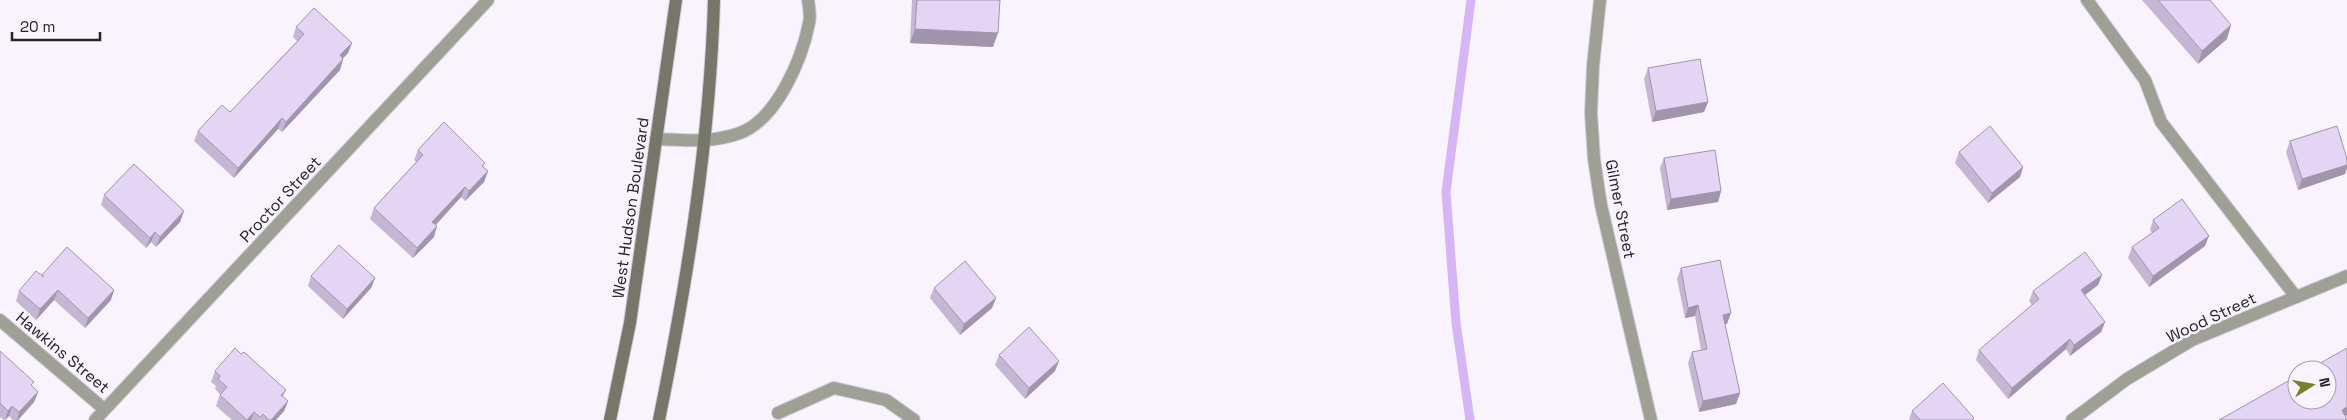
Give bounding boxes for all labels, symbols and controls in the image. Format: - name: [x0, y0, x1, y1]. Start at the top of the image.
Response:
- scale bar: [12, 10, 100, 42]
- text: 20 m: [20, 17, 55, 36]
- street label: West Hudson Boulevard: [607, 116, 654, 300]
- street label: Proctor Street: [235, 152, 326, 247]
- street label: Gilmer Street: [1601, 158, 1640, 261]
- street label: Wood Street: [2163, 287, 2260, 347]
- street label: Hawkins Street: [11, 307, 114, 398]
- north arrow: [2287, 360, 2337, 410]
- text: N: [2315, 376, 2334, 389]

